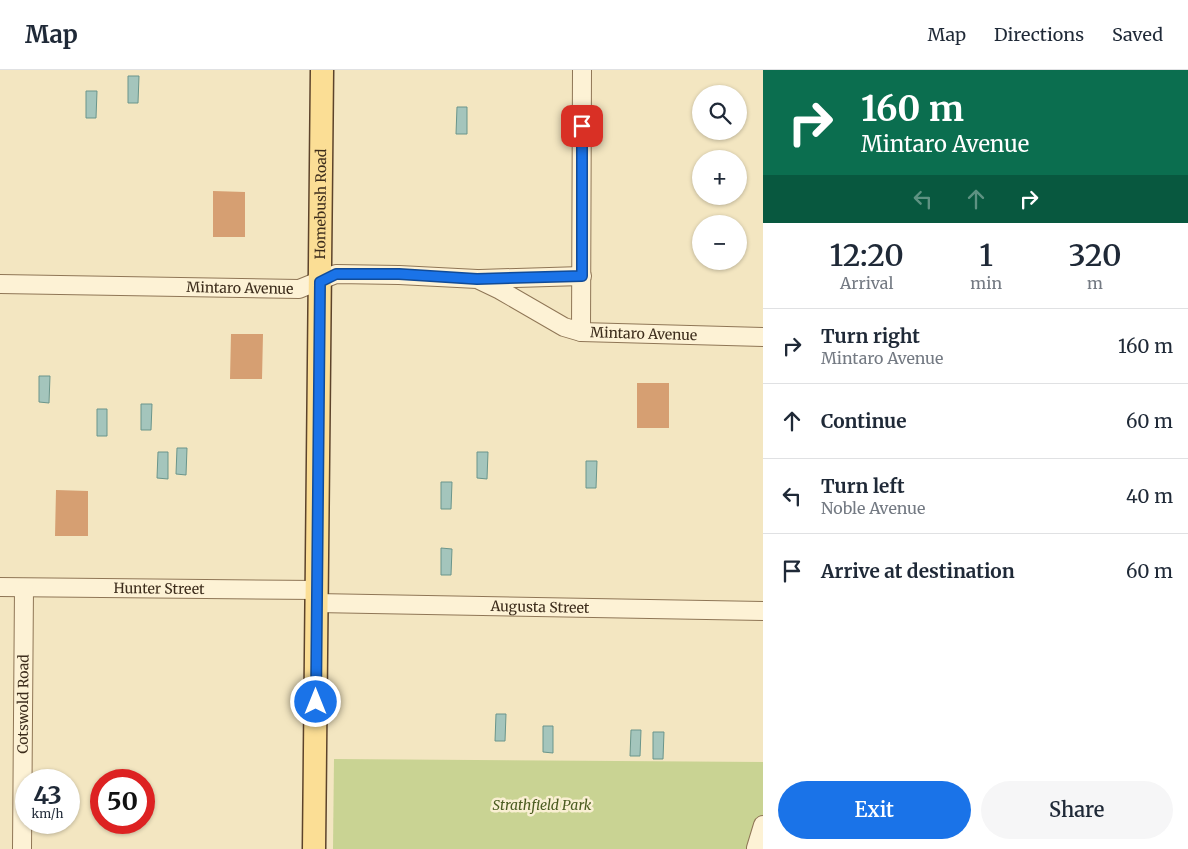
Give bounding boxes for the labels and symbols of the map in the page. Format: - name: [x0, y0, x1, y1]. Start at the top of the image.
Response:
- pin: [561, 105, 603, 147]
- street label: Homebush Road: [311, 148, 330, 259]
- street label: Mintaro Avenue: [186, 278, 294, 298]
- street label: Mintaro Avenue: [590, 323, 698, 344]
- street label: Hunter Street: [113, 579, 205, 598]
- street label: Augusta Street: [489, 597, 590, 617]
- street label: Cotswold Road: [14, 654, 32, 754]
- position arrow: [289, 675, 341, 727]
- speed limit sign: 50: [90, 769, 155, 834]
- park label: Strathfield Park: [493, 796, 592, 814]

